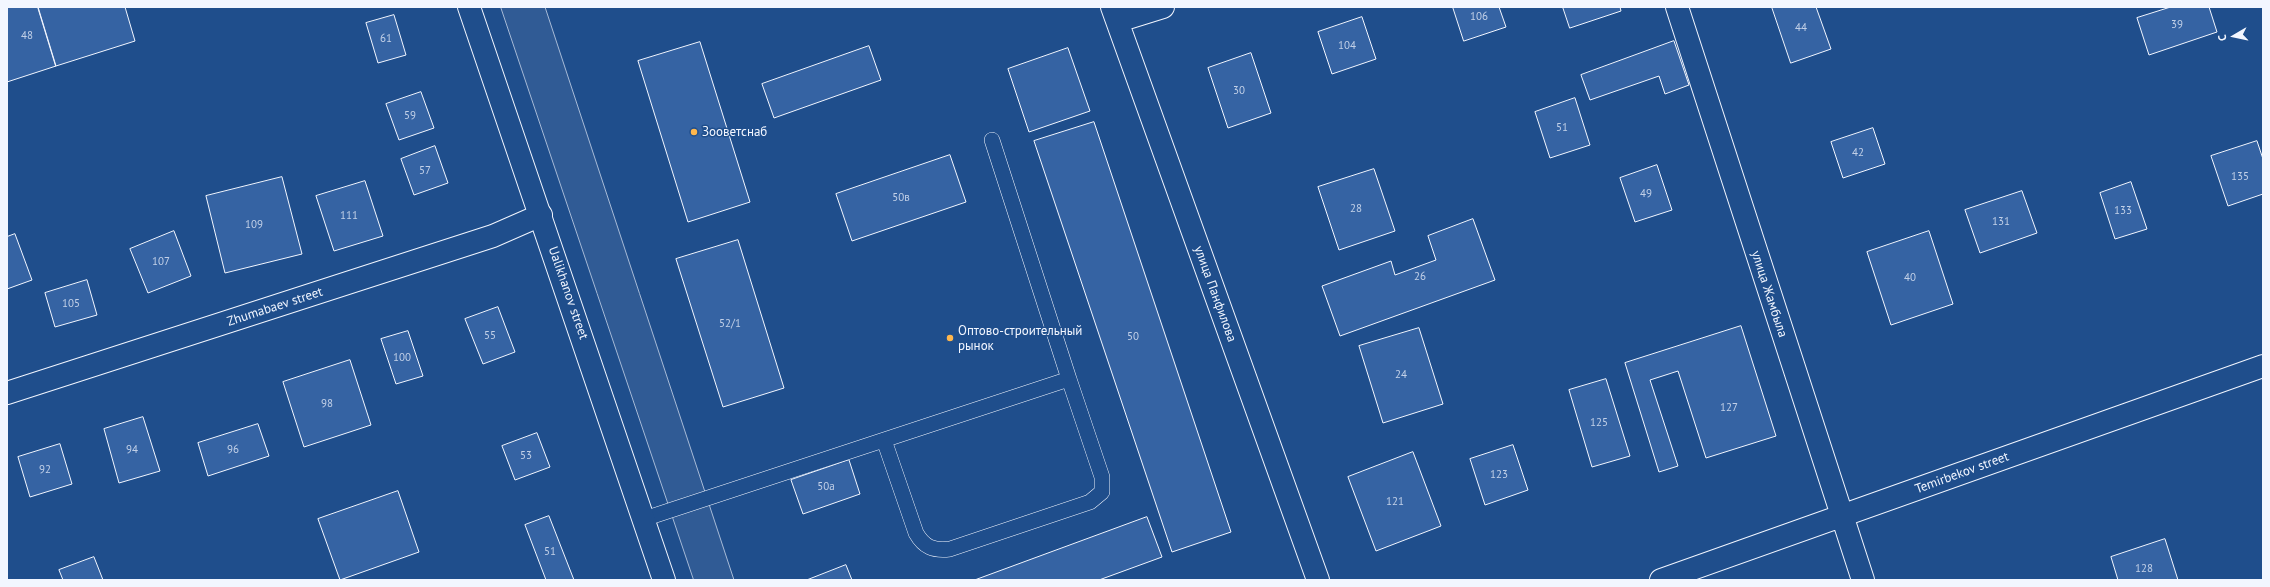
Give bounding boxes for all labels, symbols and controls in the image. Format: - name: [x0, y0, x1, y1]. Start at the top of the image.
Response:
- house number: 106: [1470, 10, 1488, 24]
- north arrow: [2214, 16, 2254, 56]
- house number: 39: [2171, 18, 2183, 32]
- house number: 44: [1795, 21, 1807, 35]
- house number: 48: [21, 29, 33, 43]
- house number: 61: [380, 32, 392, 46]
- text: С: [2215, 34, 2230, 42]
- house number: 104: [1338, 39, 1356, 53]
- house number: 30: [1233, 84, 1245, 98]
- house number: 59: [404, 109, 416, 123]
- house number: 51: [1556, 121, 1568, 135]
- place label: Зооветснаб: [702, 124, 767, 140]
- marker: Зооветснаб: [689, 127, 699, 137]
- house number: 42: [1852, 146, 1864, 160]
- house number: 57: [419, 164, 431, 178]
- house number: 135: [2231, 170, 2249, 184]
- house number: 49: [1640, 187, 1652, 201]
- house number: 50в: [892, 191, 910, 205]
- house number: 28: [1350, 202, 1362, 216]
- house number: 133: [2114, 204, 2132, 218]
- house number: 111: [340, 209, 358, 223]
- house number: 131: [1992, 215, 2010, 229]
- house number: 109: [245, 218, 263, 232]
- street label: Ualikhanov street: [545, 244, 591, 342]
- street label: улица Панфилова: [1190, 244, 1240, 344]
- street label: улица Жамбыла: [1748, 249, 1790, 339]
- house number: 107: [152, 255, 170, 269]
- house number: 26: [1414, 270, 1426, 284]
- house number: 40: [1904, 271, 1916, 285]
- street label: Zhumabaev street: [225, 284, 325, 330]
- house number: 105: [62, 297, 80, 311]
- house number: 52/1: [719, 317, 741, 331]
- place label: Оптово-строительный рынок: [958, 323, 1082, 354]
- house number: 55: [484, 329, 496, 343]
- house number: 50: [1127, 330, 1139, 344]
- marker: Оптово-строительный рынок: [945, 333, 955, 343]
- house number: 100: [393, 351, 411, 365]
- house number: 24: [1395, 368, 1407, 382]
- house number: 98: [321, 397, 333, 411]
- house number: 127: [1720, 401, 1738, 415]
- house number: 125: [1590, 416, 1608, 430]
- house number: 94: [126, 443, 138, 457]
- house number: 96: [227, 443, 239, 457]
- house number: 53: [520, 449, 532, 463]
- street label: Temirbekov street: [1913, 449, 2011, 497]
- house number: 92: [39, 463, 51, 477]
- house number: 123: [1490, 468, 1508, 482]
- house number: 50а: [817, 480, 835, 494]
- house number: 121: [1386, 495, 1404, 509]
- house number: 51: [544, 545, 556, 559]
- house number: 128: [2135, 562, 2153, 576]

